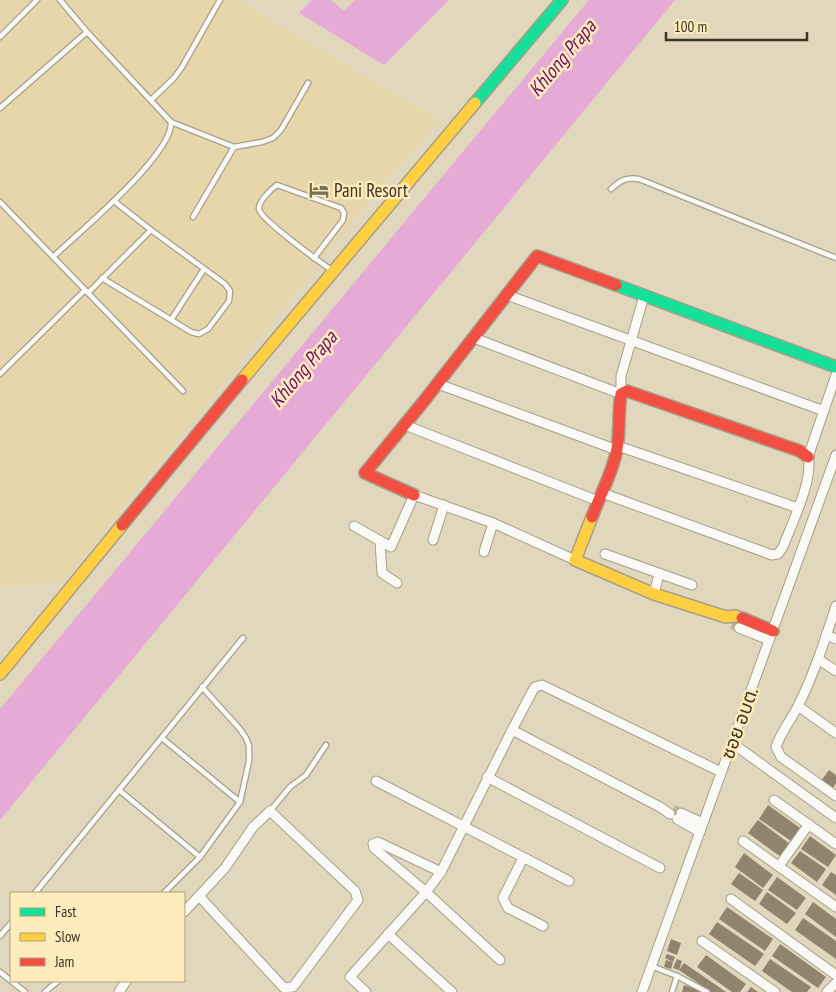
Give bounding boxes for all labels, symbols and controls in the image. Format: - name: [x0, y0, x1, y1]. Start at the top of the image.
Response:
- scale bar: [666, 10, 807, 42]
- water label: Khlong Prapa: [522, 14, 602, 102]
- text: 100 m: [674, 17, 707, 36]
- place label: Pani Resort: [334, 178, 409, 202]
- hotel icon: Pani Resort: [308, 179, 330, 201]
- water label: Khlong Prapa: [263, 325, 343, 413]
- street label: ซอย อบต.: [715, 684, 763, 762]
- legend: [10, 892, 185, 982]
- text: Fast: [55, 902, 76, 921]
- text: Slow: [55, 927, 80, 946]
- text: Jam: [54, 952, 74, 971]

